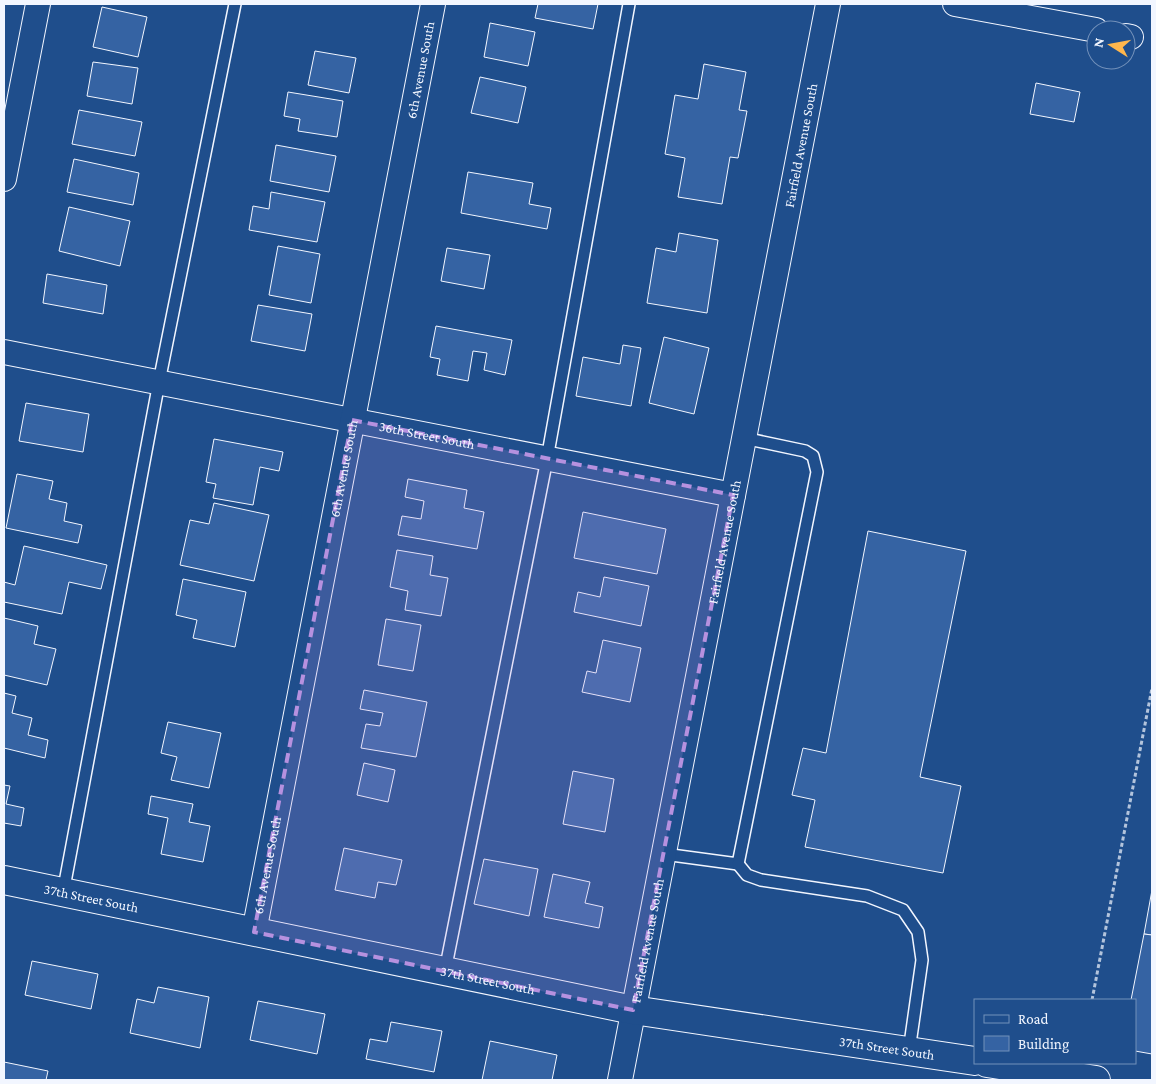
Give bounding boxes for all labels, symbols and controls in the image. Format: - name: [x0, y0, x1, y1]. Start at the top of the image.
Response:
- street label: 6th Avenue South: [403, 19, 438, 120]
- north arrow: [1086, 20, 1136, 70]
- text: N: [1089, 36, 1107, 49]
- street label: Fairfield Avenue South: [781, 81, 821, 209]
- street label: 6th Avenue South: [326, 418, 361, 519]
- street label: 36th Street South: [378, 418, 477, 452]
- street label: Fairfield Avenue South: [704, 478, 744, 605]
- street label: 6th Avenue South: [250, 815, 284, 915]
- street label: Fairfield Avenue South: [627, 877, 667, 1004]
- street label: 37th Street South: [42, 880, 140, 916]
- street label: 37th Street South: [439, 962, 537, 998]
- legend: [974, 999, 1136, 1064]
- text: Road: [1018, 1011, 1049, 1027]
- street label: 37th Street South: [838, 1033, 936, 1063]
- text: Building: [1018, 1036, 1069, 1053]

